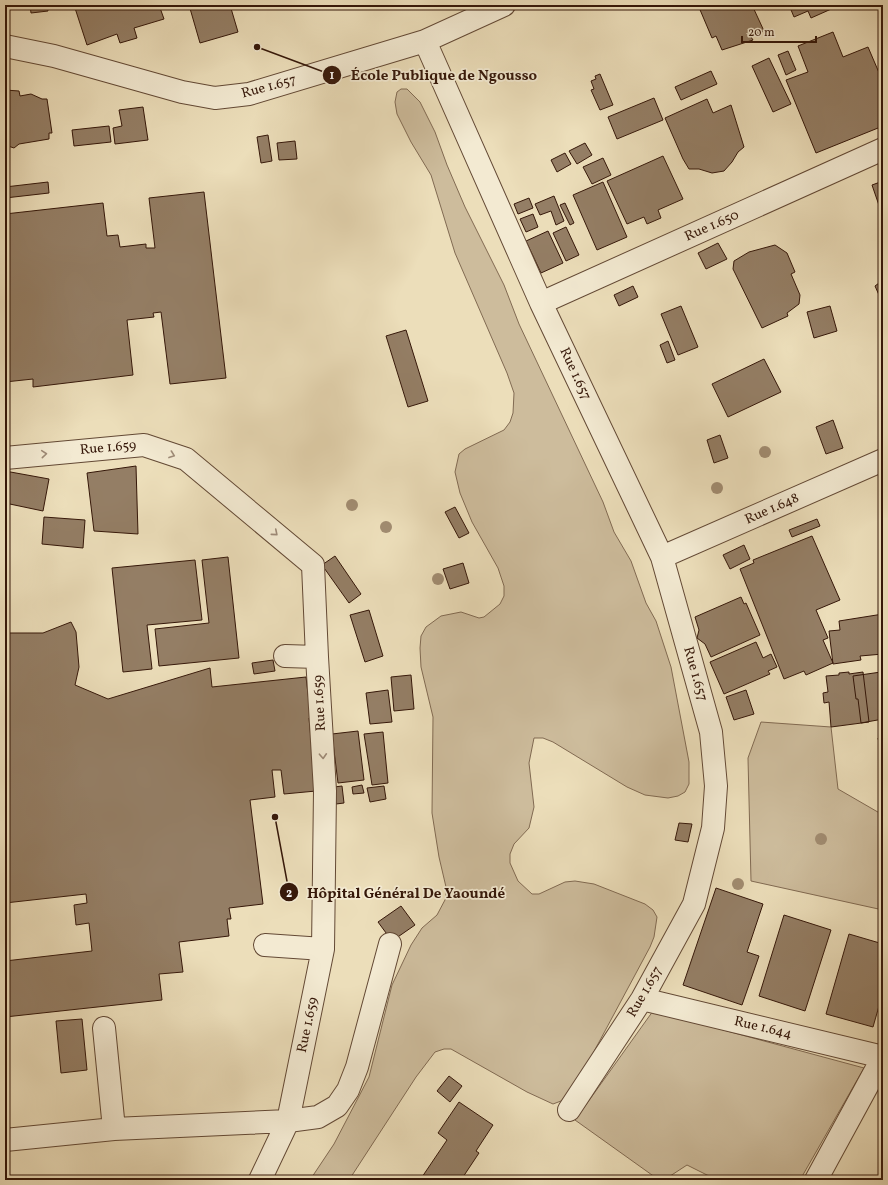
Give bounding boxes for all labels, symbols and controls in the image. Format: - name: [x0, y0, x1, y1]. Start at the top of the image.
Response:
- scale bar: [742, 18, 816, 44]
- text: 20 m: [748, 25, 775, 41]
- callout: École Publique de Ngousso: [322, 61, 545, 88]
- text: École Publique de Ngousso: [351, 66, 538, 87]
- text: 1: [330, 68, 335, 84]
- street label: Rue 1.657: [239, 70, 299, 103]
- street label: Rue 1.650: [682, 206, 742, 246]
- street label: Rue 1.657: [555, 344, 596, 404]
- street label: Rue 1.659: [79, 436, 137, 460]
- one-way arrow: [41, 450, 47, 459]
- one-way arrow: [168, 450, 175, 458]
- street label: Rue 1.648: [742, 489, 802, 529]
- one-way arrow: [270, 528, 277, 535]
- street label: Rue 1.657: [678, 644, 712, 704]
- street label: Rue 1.659: [309, 674, 331, 732]
- one-way arrow: [318, 753, 327, 759]
- callout: Hôpital Général De Yaoundé: [279, 879, 514, 906]
- text: Hôpital Général De Yaoundé: [307, 884, 505, 905]
- text: 2: [286, 886, 292, 902]
- street label: Rue 1.657: [623, 963, 667, 1021]
- street label: Rue 1.659: [293, 995, 323, 1055]
- street label: Rue 1.644: [732, 1012, 794, 1044]

